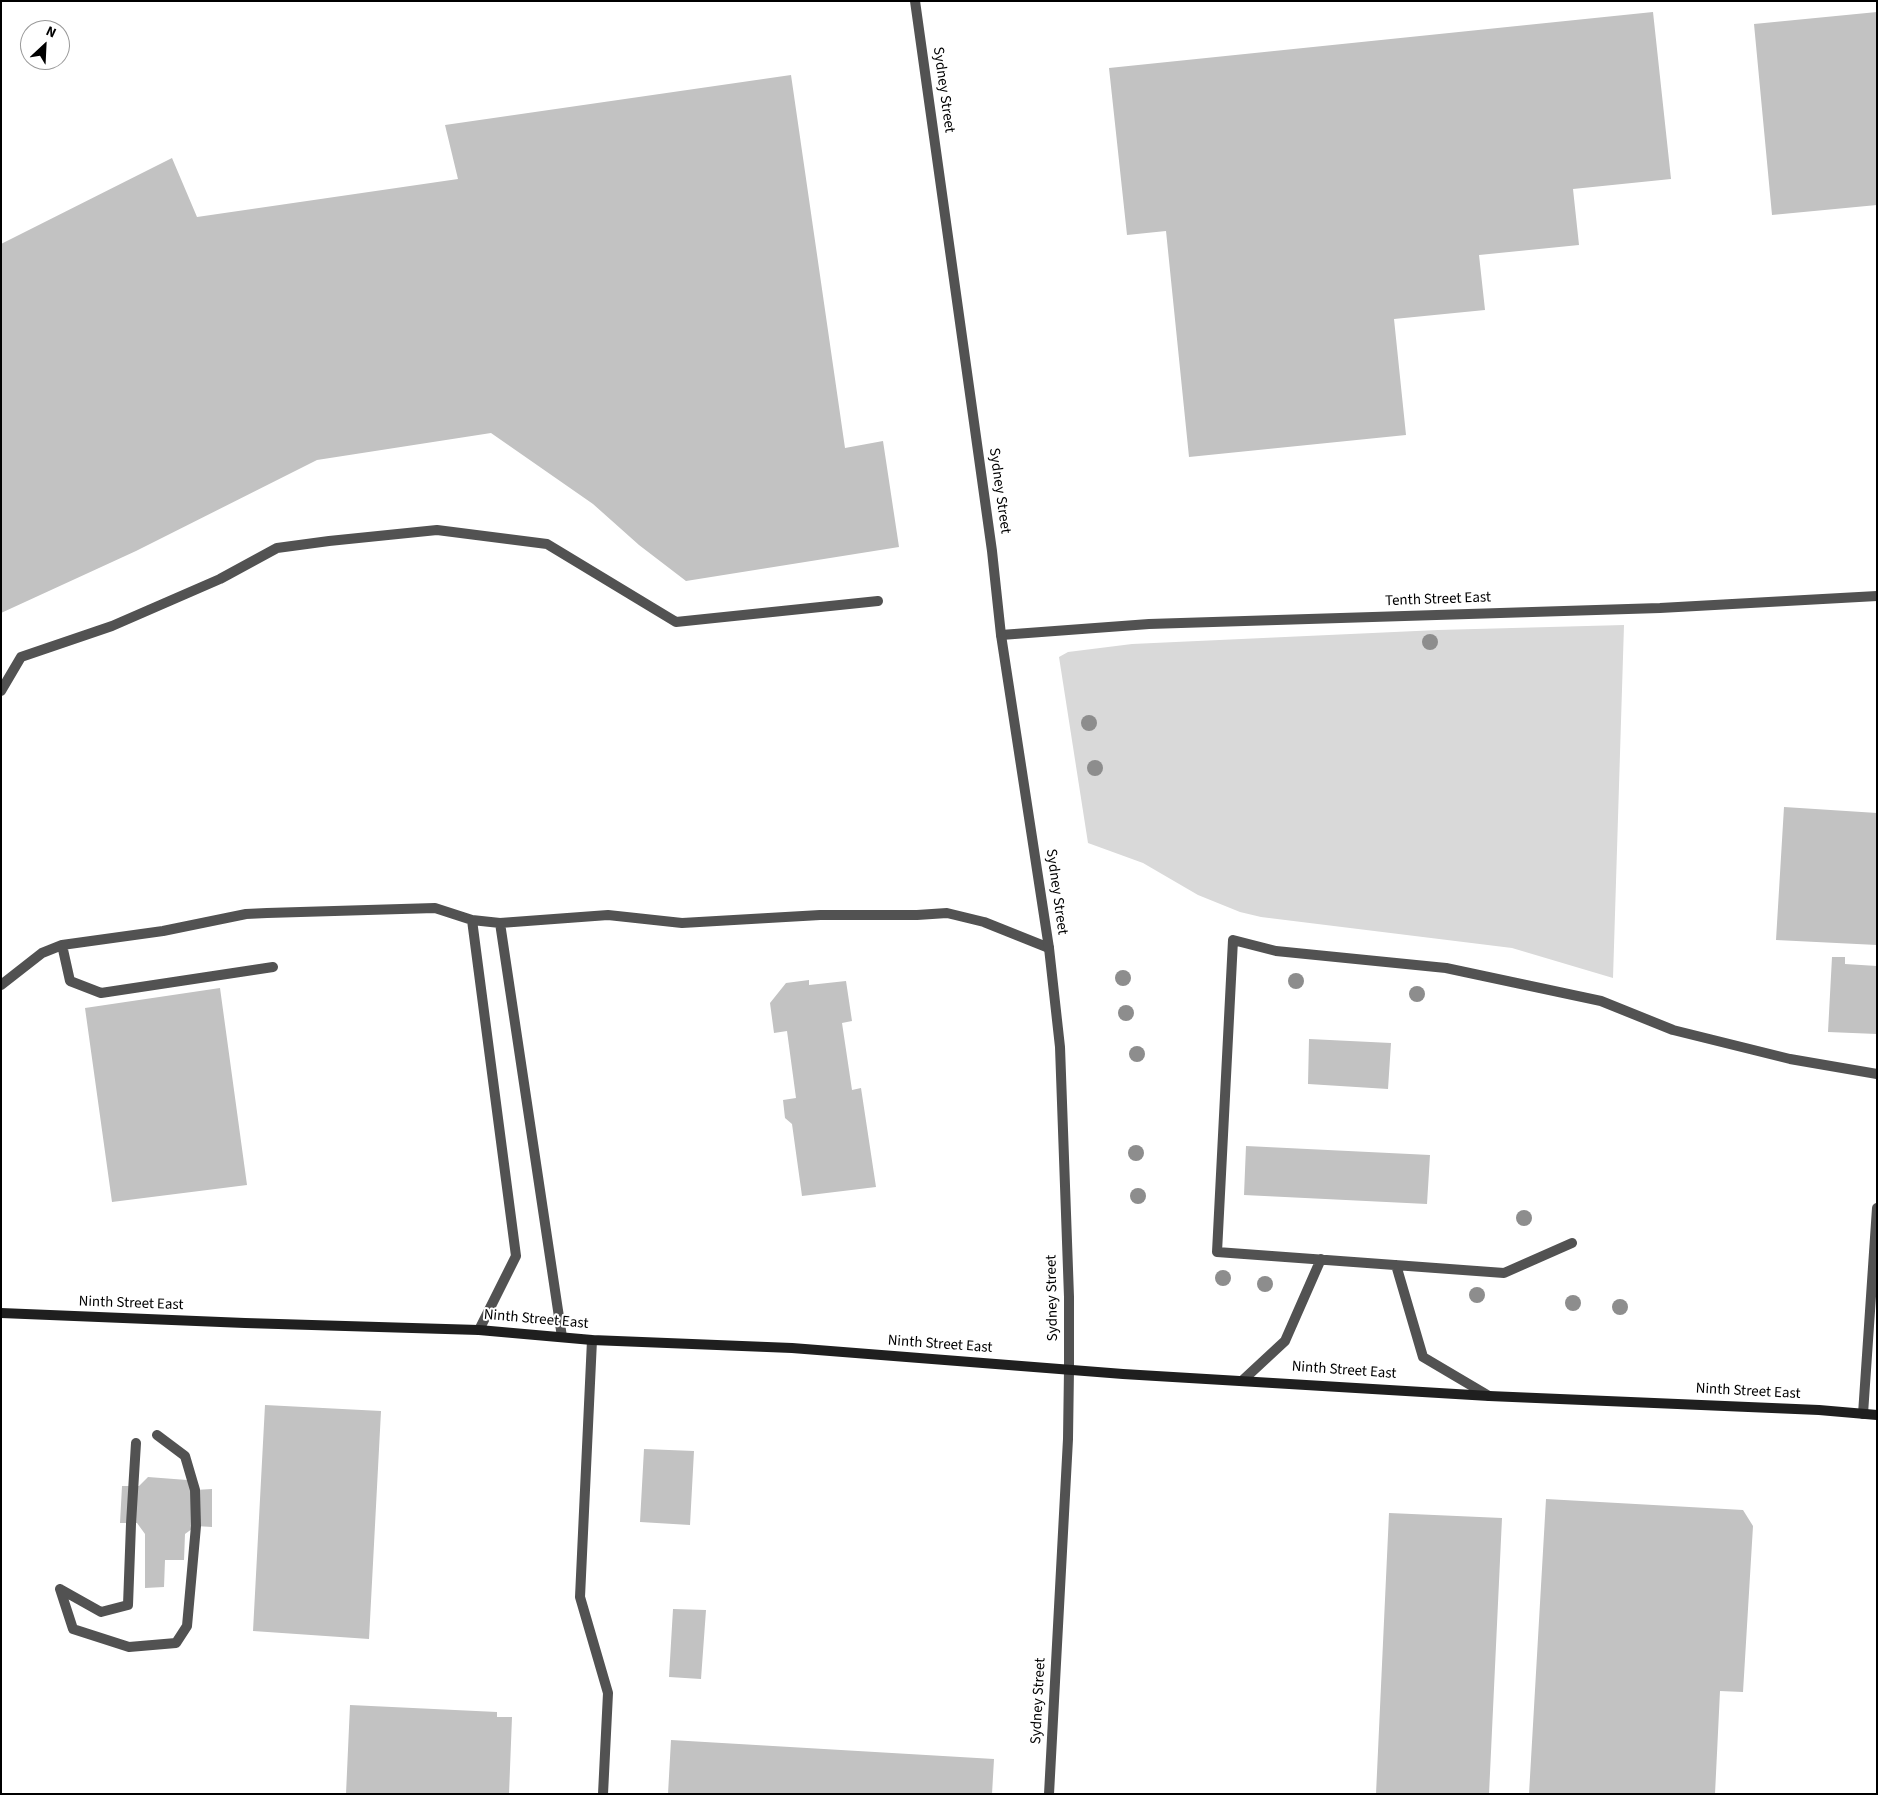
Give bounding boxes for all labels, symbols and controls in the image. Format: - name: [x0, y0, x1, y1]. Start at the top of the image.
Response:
- north arrow: [20, 20, 70, 70]
- text: N: [42, 21, 59, 43]
- street label: Sydney Street: [928, 46, 958, 134]
- street label: Sydney Street: [984, 447, 1014, 535]
- street label: Tenth Street East: [1385, 589, 1491, 611]
- street label: Sydney Street: [1041, 848, 1071, 936]
- street label: Sydney Street: [1043, 1255, 1063, 1341]
- street label: Ninth Street East: [78, 1293, 184, 1315]
- street label: Ninth Street East: [483, 1306, 589, 1334]
- street label: Ninth Street East: [887, 1332, 993, 1358]
- street label: Ninth Street East: [1291, 1358, 1397, 1384]
- street label: Ninth Street East: [1695, 1380, 1801, 1404]
- street label: Sydney Street: [1028, 1657, 1050, 1745]

